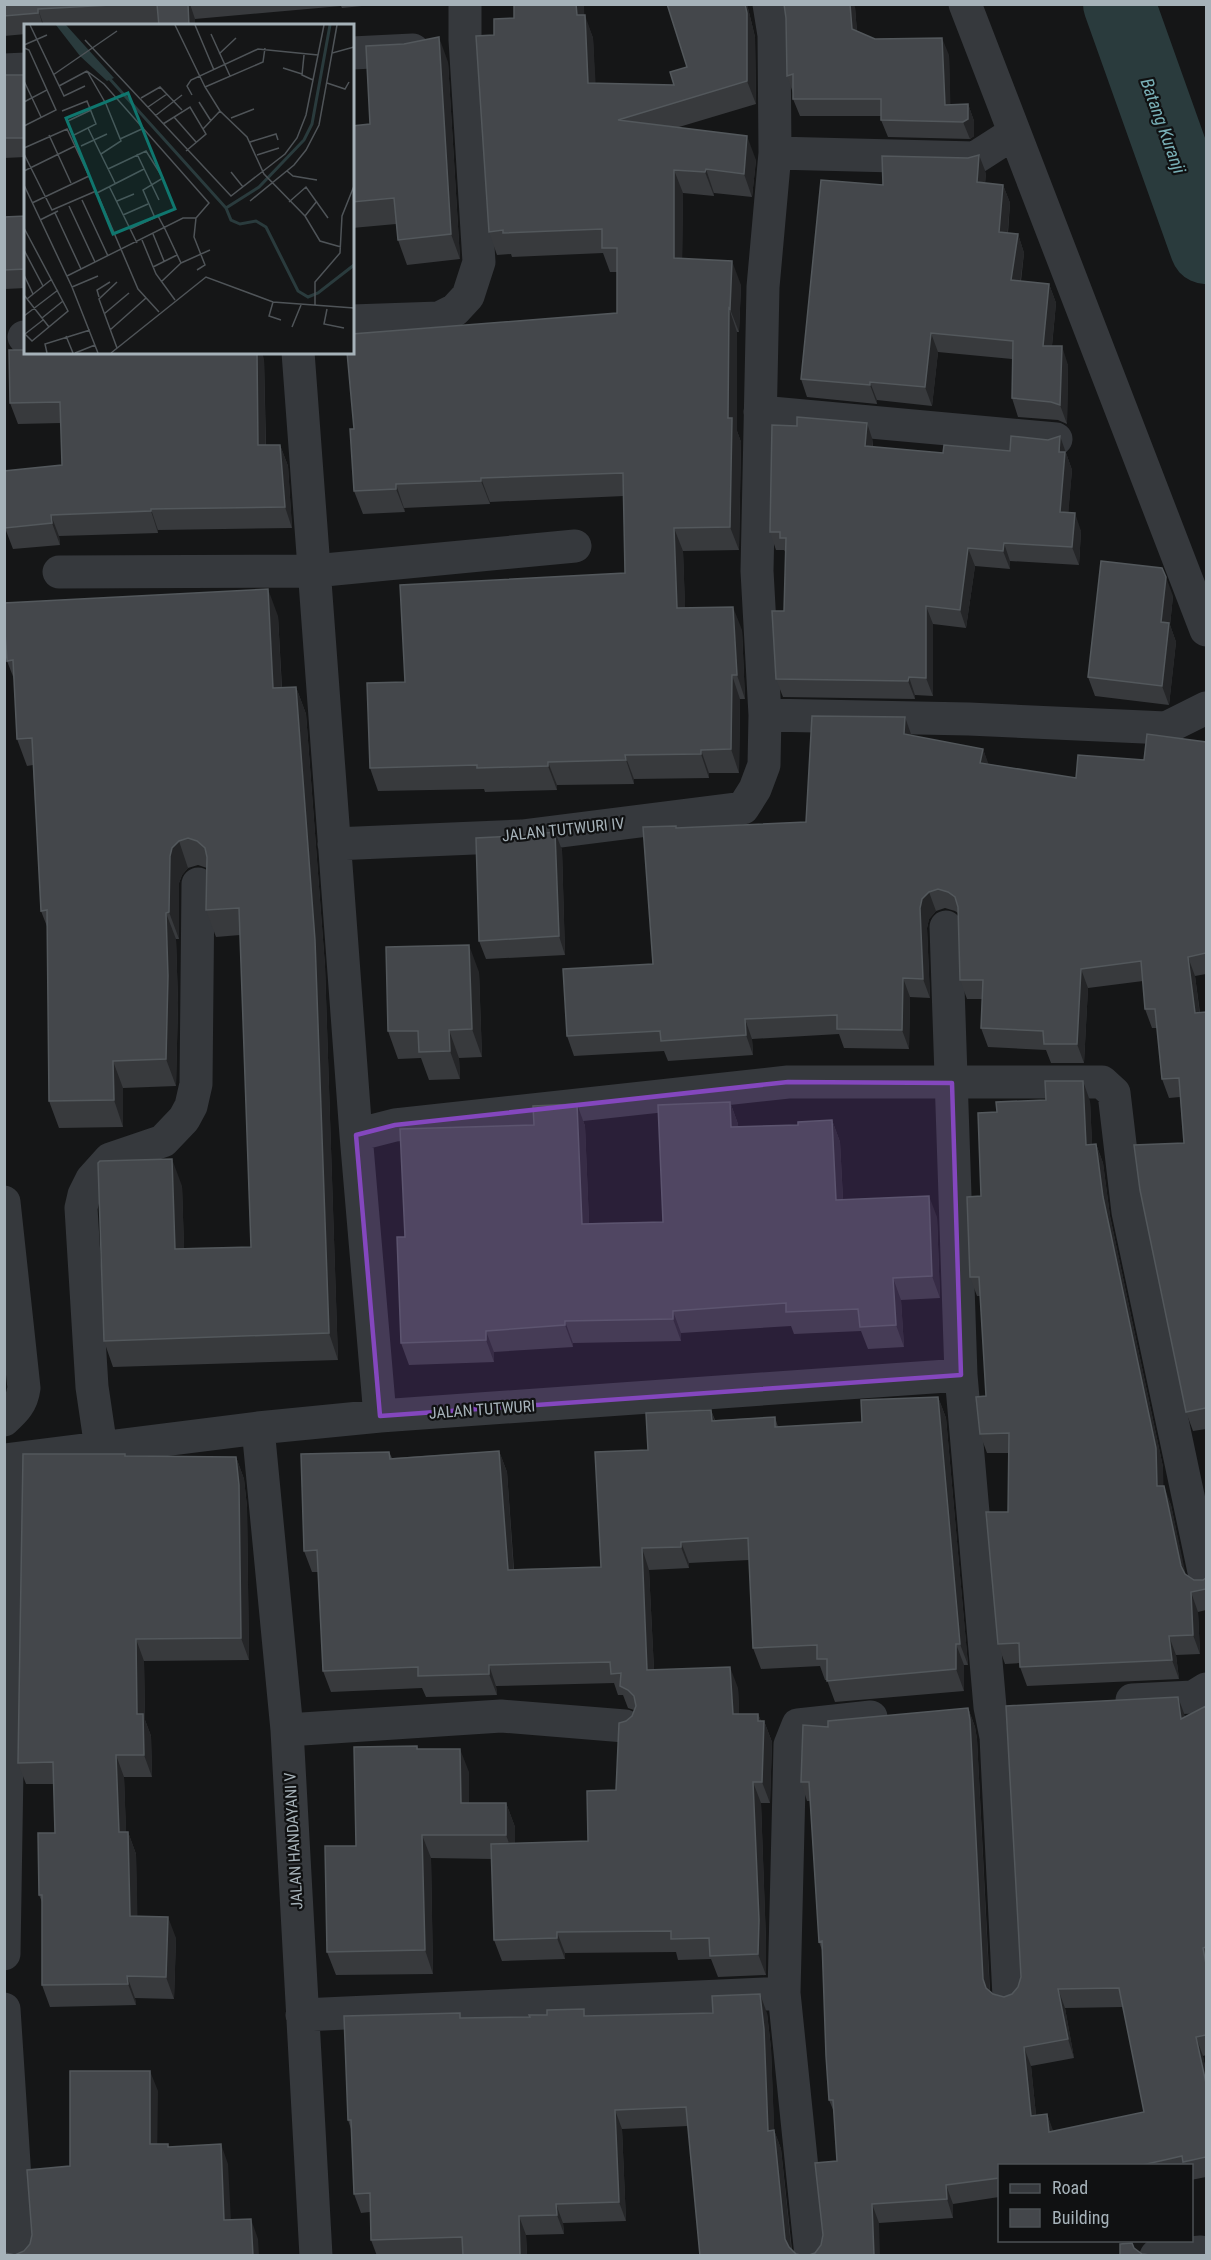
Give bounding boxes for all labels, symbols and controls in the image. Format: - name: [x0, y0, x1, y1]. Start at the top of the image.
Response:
- inset map: [24, 24, 354, 354]
- water label: Batang Kuranji: [1136, 75, 1191, 177]
- street label: JALAN TUTWURI IV: [501, 814, 625, 845]
- street label: JALAN TUTWURI: [428, 1396, 536, 1423]
- street label: JALAN HANDAYANI V: [280, 1772, 307, 1910]
- legend: [998, 2164, 1193, 2242]
- text: Road: [1052, 2177, 1088, 2198]
- text: Building: [1052, 2207, 1109, 2228]

